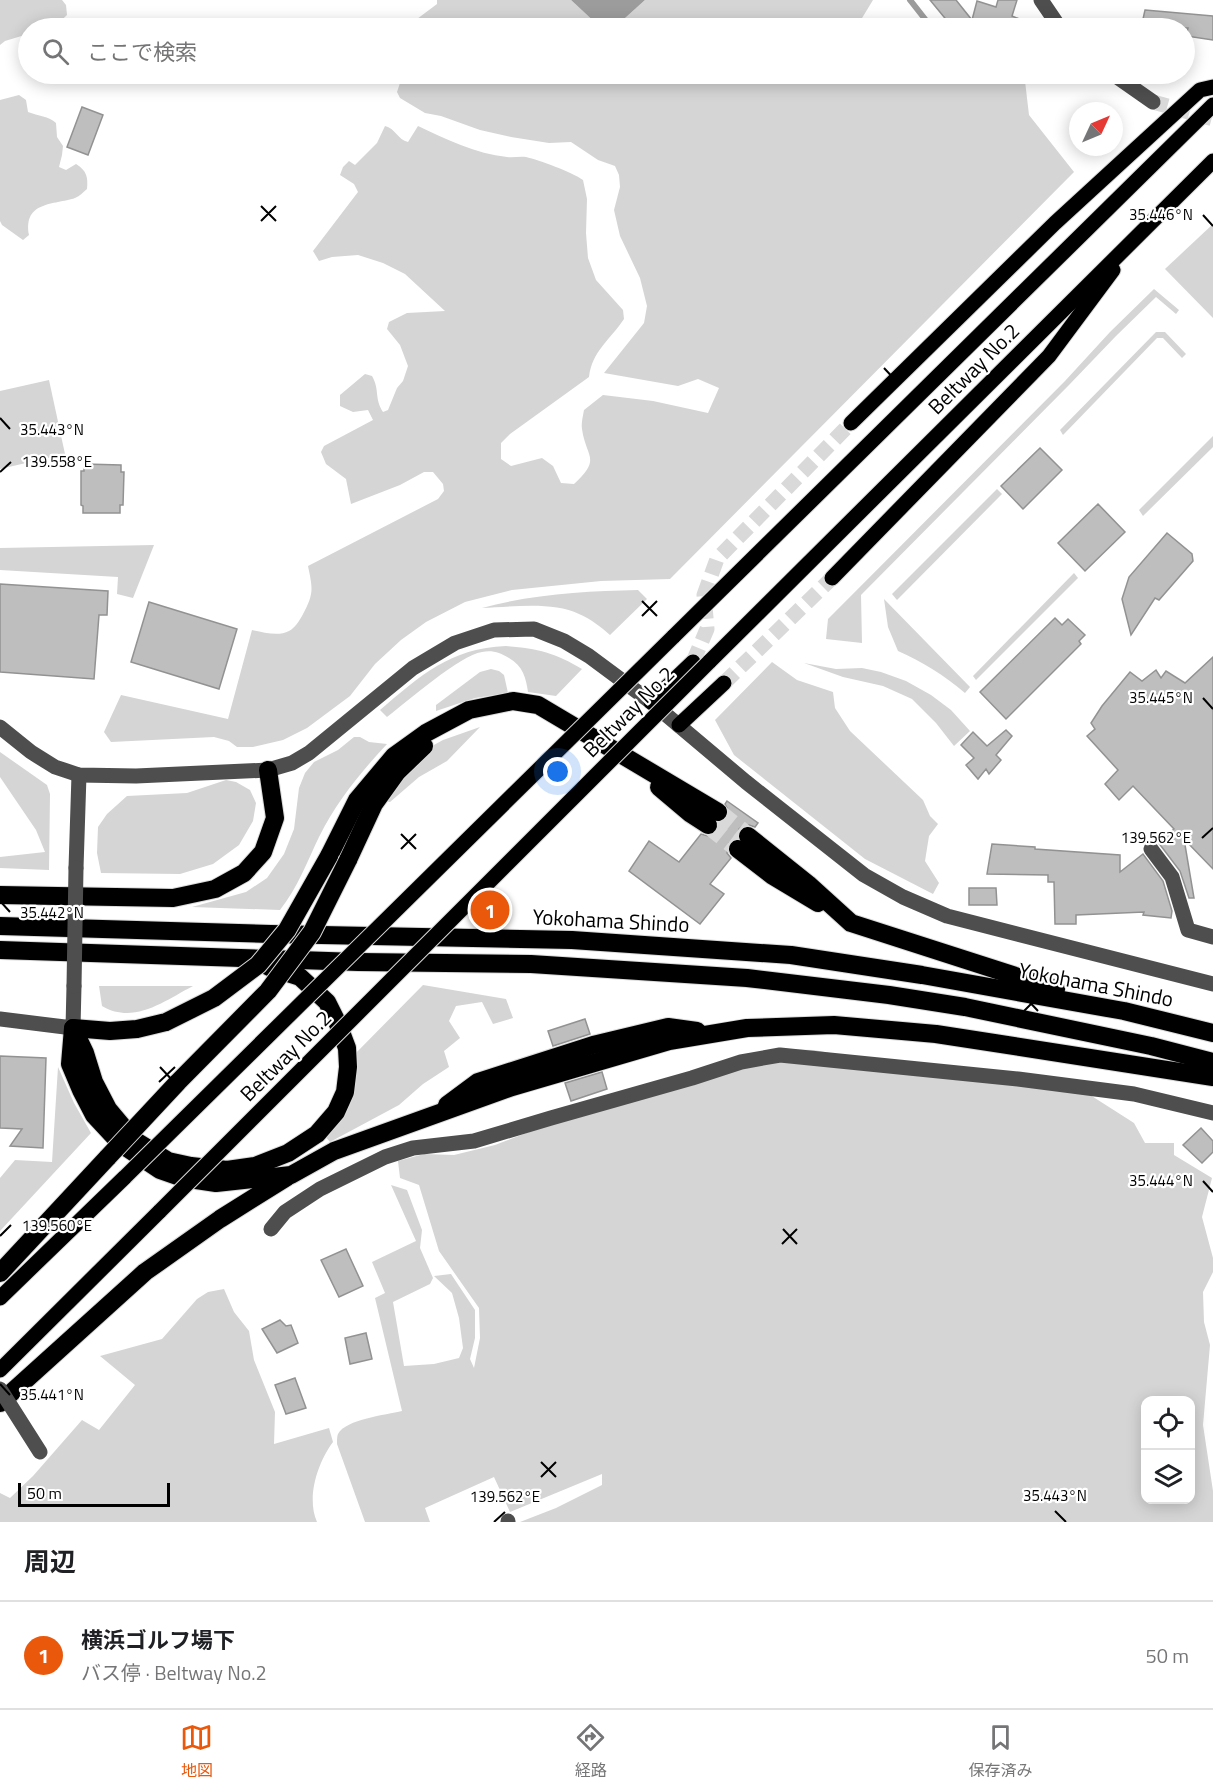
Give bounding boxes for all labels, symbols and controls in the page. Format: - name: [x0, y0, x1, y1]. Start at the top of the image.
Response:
- search box: [18, 18, 1195, 84]
- icon: search: [39, 35, 72, 68]
- text: ここで検索: [87, 35, 197, 69]
- north arrow: [1069, 102, 1123, 156]
- text: 35.446°N: [1129, 203, 1193, 226]
- street label: Beltway No.2: [920, 315, 1026, 421]
- text: 35.443°N: [20, 418, 84, 441]
- text: 139.558°E: [22, 450, 92, 473]
- street label: Beltway No.2: [575, 658, 681, 764]
- text: 35.445°N: [1129, 686, 1193, 709]
- your location: [543, 757, 572, 786]
- text: 139.562°E: [1121, 826, 1191, 849]
- pin: 1: [470, 888, 510, 932]
- street label: Yokohama Shindo: [532, 900, 690, 940]
- text: 35.442°N: [20, 901, 84, 924]
- street label: Yokohama Shindo: [1016, 953, 1176, 1015]
- street label: Beltway No.2: [232, 1002, 338, 1108]
- text: 35.444°N: [1129, 1169, 1193, 1192]
- text: 139.560°E: [22, 1214, 92, 1237]
- text: 35.441°N: [20, 1383, 84, 1406]
- map controls: [1141, 1396, 1195, 1504]
- button: locate: [1141, 1396, 1195, 1450]
- button: layers: [1141, 1450, 1195, 1504]
- scale bar: [18, 1480, 170, 1508]
- text: 50 m: [27, 1481, 62, 1505]
- text: 35.443°N: [1023, 1484, 1087, 1507]
- text: 139.562°E: [470, 1485, 540, 1508]
- text: 周辺: [24, 1542, 76, 1581]
- text: 横浜ゴルフ場下: [81, 1623, 235, 1657]
- text: 1: [38, 1640, 49, 1671]
- text: 50 m: [1145, 1640, 1189, 1671]
- text: バス停 · Beltway No.2: [81, 1657, 267, 1688]
- tab: 地図: [180, 1721, 213, 1782]
- tab: 経路: [574, 1721, 607, 1782]
- tab: 保存済み: [968, 1721, 1032, 1782]

